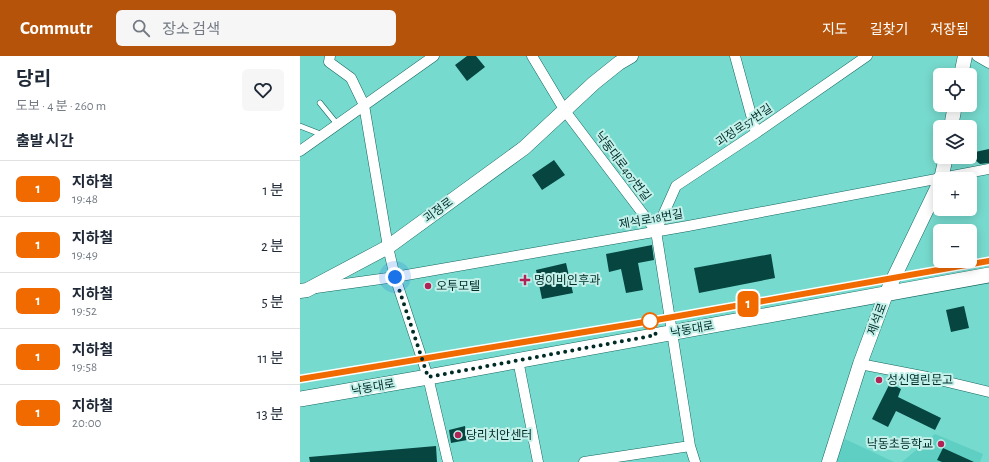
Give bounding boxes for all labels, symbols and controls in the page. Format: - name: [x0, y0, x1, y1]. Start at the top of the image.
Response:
- search box: [116, 10, 396, 46]
- icon: search: [130, 17, 152, 39]
- text: Commutr: [20, 19, 92, 38]
- text: 장소 검색: [162, 22, 220, 37]
- text: 지도: [822, 23, 848, 37]
- text: 길찾기: [870, 23, 908, 37]
- text: 저장됨: [930, 23, 969, 37]
- map controls: [933, 68, 977, 268]
- button: locate: [933, 68, 977, 112]
- button: heart: [242, 69, 284, 111]
- text: 당리: [16, 70, 51, 89]
- text: 도보 · 4 분 · 260 m: [16, 100, 106, 113]
- street label: 괴정로57번길: [714, 102, 774, 148]
- button: layers: [933, 120, 977, 164]
- street label: 낙동대로407번길: [593, 129, 653, 203]
- text: 출발 시간: [16, 134, 73, 149]
- button: +: [933, 172, 977, 216]
- text: 지하철: [72, 175, 113, 190]
- text: 1: [35, 182, 41, 196]
- text: 1 분: [263, 183, 284, 198]
- text: 19:48: [72, 193, 98, 206]
- street label: 괴정로: [421, 195, 455, 225]
- street label: 제석로18번길: [618, 207, 684, 231]
- button: −: [933, 224, 977, 268]
- text: 지하철: [72, 231, 113, 246]
- text: 1: [35, 238, 41, 252]
- text: 2 분: [261, 239, 284, 254]
- text: 19:49: [72, 249, 98, 262]
- your location: [385, 267, 405, 287]
- marker: 명이비인후과: [519, 274, 531, 286]
- place label: 명이비인후과: [534, 274, 600, 286]
- place label: 오투모텔: [436, 280, 480, 292]
- marker: 오투모텔: [423, 281, 433, 291]
- text: 지하철: [72, 287, 113, 302]
- line badge: 1: [735, 291, 761, 317]
- text: 1: [35, 294, 41, 308]
- text: 5 분: [261, 295, 284, 310]
- text: 1: [745, 297, 751, 311]
- street label: 제석로: [866, 301, 888, 337]
- text: 19:52: [72, 305, 97, 318]
- unlabelled marker: [641, 312, 659, 330]
- street label: 낙동대로: [669, 319, 715, 339]
- text: 지하철: [72, 343, 113, 358]
- text: 1: [35, 350, 41, 364]
- text: 11 분: [257, 351, 284, 366]
- text: 19:58: [72, 361, 97, 374]
- place label: 성신열린문고: [887, 374, 953, 386]
- marker: 성신열린문고: [874, 375, 884, 385]
- street label: 낙동대로: [350, 377, 396, 397]
- text: 지하철: [72, 399, 113, 414]
- text: 1: [35, 406, 41, 420]
- text: 13 분: [256, 407, 284, 422]
- text: 20:00: [72, 417, 101, 430]
- place label: 당리치안센터: [466, 429, 532, 441]
- marker: 당리치안센터: [453, 430, 463, 440]
- place label: 낙동초등학교: [867, 437, 933, 450]
- marker: 낙동초등학교: [936, 439, 946, 449]

